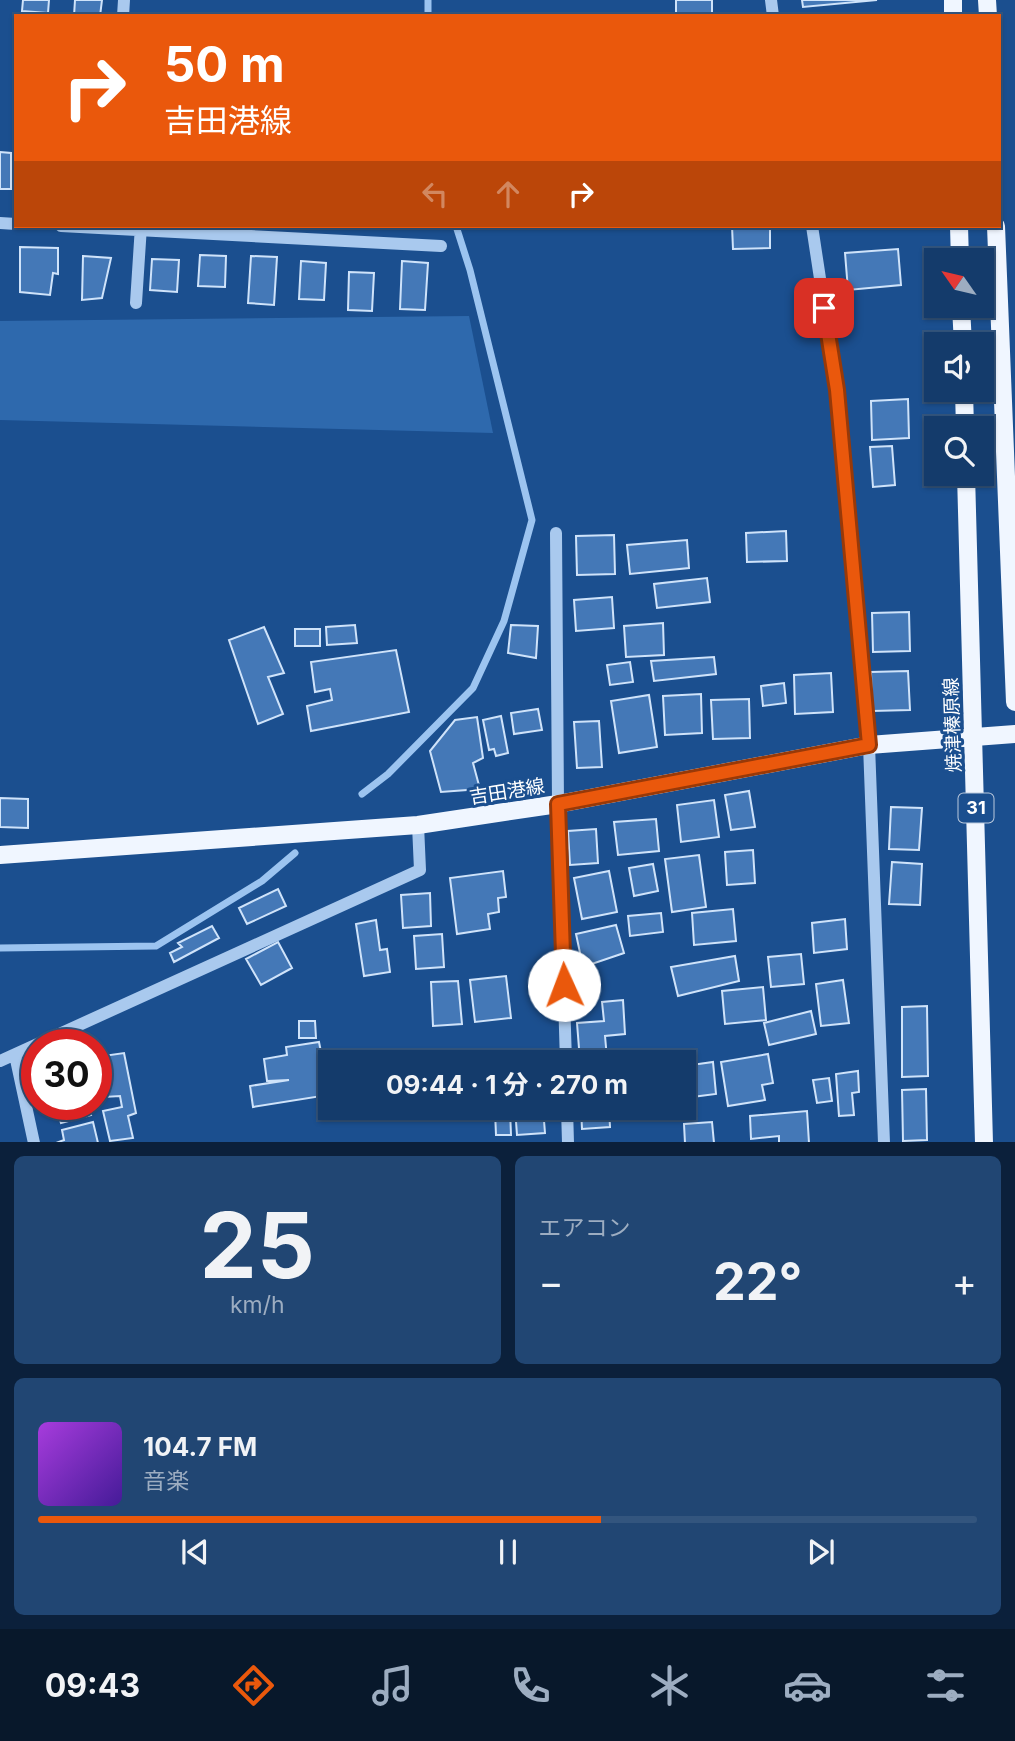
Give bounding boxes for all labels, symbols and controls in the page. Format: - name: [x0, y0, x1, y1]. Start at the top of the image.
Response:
- text: 50 m: [164, 35, 285, 94]
- icon: right: [49, 42, 140, 133]
- text: 吉田港線: [164, 101, 292, 140]
- icon: left: [416, 175, 454, 213]
- icon: ahead: [489, 175, 527, 213]
- icon: right: [562, 175, 600, 213]
- north arrow: [924, 248, 994, 318]
- map controls: [924, 248, 994, 486]
- pin: [794, 278, 854, 338]
- icon: arrive: [805, 289, 843, 327]
- button: sound: [924, 332, 994, 402]
- button: search: [924, 416, 994, 486]
- street label: 焼津榛原線: [939, 677, 966, 773]
- street label: 吉田港線: [468, 774, 546, 809]
- road number: 31: [958, 794, 993, 822]
- position arrow: [527, 948, 601, 1022]
- speed limit sign: 30: [21, 1029, 112, 1120]
- text: 09:44 · 1 分 · 270 m: [386, 1069, 628, 1100]
- text: 25: [200, 1190, 315, 1300]
- text: エアコン: [539, 1214, 631, 1242]
- text: 22°: [713, 1250, 802, 1313]
- text: −: [539, 1259, 564, 1305]
- text: +: [952, 1259, 977, 1305]
- text: km/h: [230, 1291, 285, 1319]
- text: 104.7 FM: [143, 1431, 257, 1462]
- text: 音楽: [143, 1467, 189, 1495]
- icon: previous: [176, 1533, 214, 1571]
- icon: pause: [489, 1533, 527, 1571]
- icon: next: [802, 1533, 840, 1571]
- icon: directions: [229, 1661, 278, 1710]
- icon: music: [368, 1661, 417, 1710]
- icon: phone: [506, 1661, 555, 1710]
- icon: climate: [645, 1661, 694, 1710]
- icon: car: [783, 1661, 832, 1710]
- icon: filters: [921, 1661, 970, 1710]
- text: 09:43: [45, 1666, 140, 1705]

